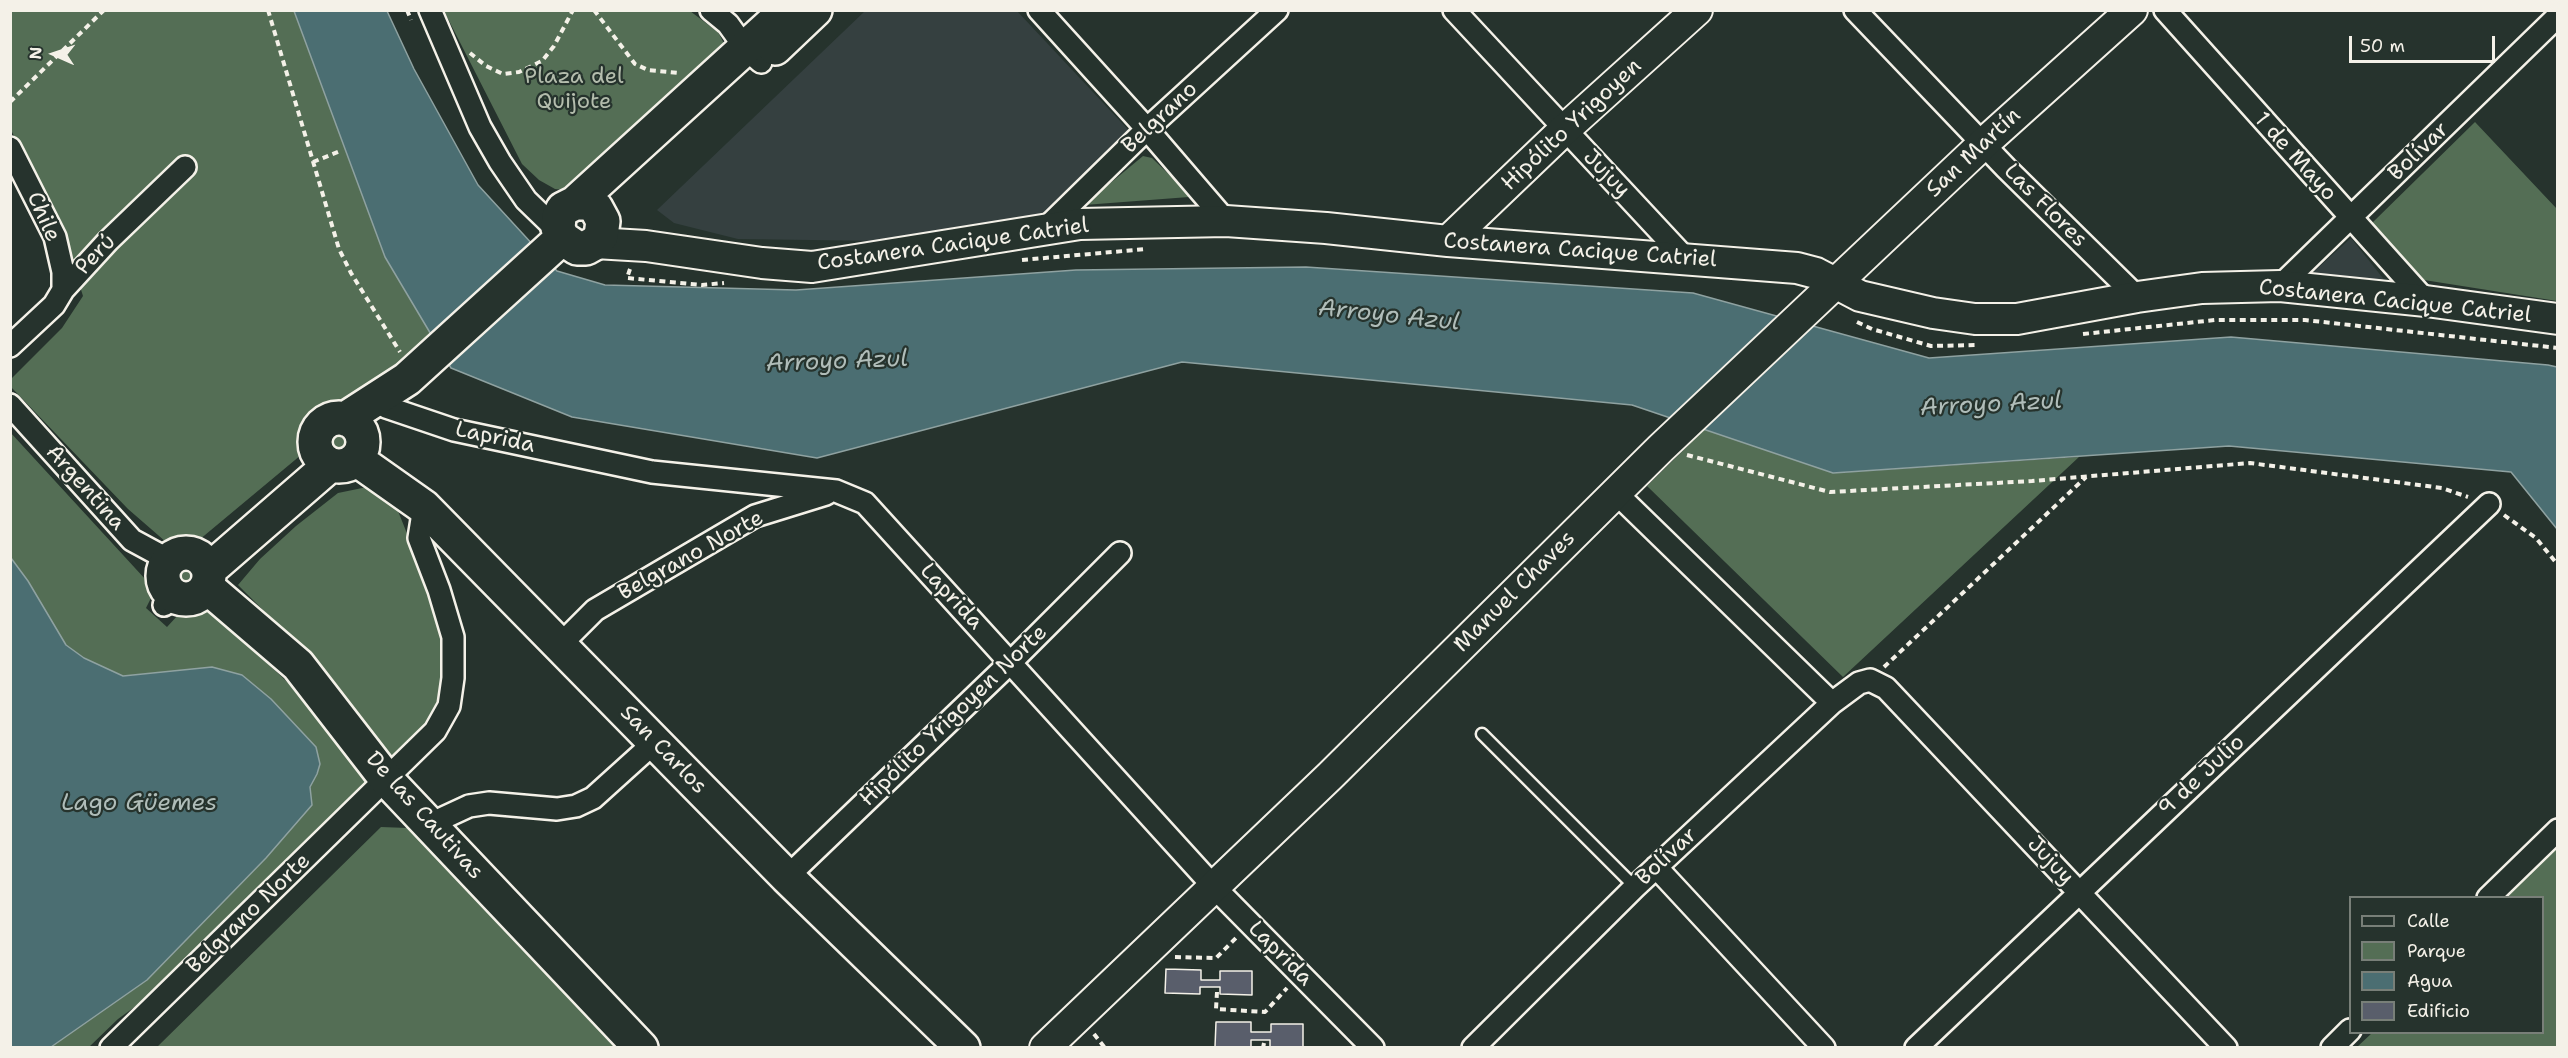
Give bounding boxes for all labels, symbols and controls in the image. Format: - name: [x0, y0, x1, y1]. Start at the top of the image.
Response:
- north arrow: [24, 24, 84, 84]
- scale bar: [2352, 24, 2498, 62]
- text: 50 m: [2360, 34, 2405, 58]
- text: N: [25, 46, 46, 60]
- street label: Hipólito Yrigoyen: [1497, 53, 1647, 197]
- park label: Plaza del Quijote: [524, 64, 624, 116]
- street label: Belgrano: [1117, 76, 1203, 160]
- street label: San Martín: [1921, 103, 2027, 203]
- street label: 1 de Mayo: [2248, 107, 2342, 207]
- street label: Bolívar: [2383, 117, 2455, 187]
- street label: Jujuy: [1577, 144, 1635, 204]
- street label: Las Flores: [1998, 159, 2092, 253]
- street label: Chile: [20, 188, 66, 246]
- street label: Costanera Cacique Catriel: [816, 213, 1090, 277]
- street label: Costanera Cacique Catriel: [1443, 228, 1717, 274]
- street label: Perú: [70, 229, 122, 281]
- street label: Costanera Cacique Catriel: [2258, 275, 2532, 329]
- water label: Arroyo Azul: [1317, 294, 1461, 338]
- water label: Arroyo Azul: [766, 345, 908, 379]
- water label: Arroyo Azul: [1919, 387, 2063, 423]
- street label: Laprida: [453, 417, 537, 459]
- street label: Argentina: [40, 440, 130, 536]
- street label: Belgrano Norte: [614, 505, 768, 607]
- street label: Manuel Chaves: [1449, 526, 1581, 658]
- street label: Laprida: [914, 558, 988, 636]
- street label: Hipólito Yrigoyen Norte: [855, 620, 1053, 812]
- street label: San Carlos: [614, 700, 712, 800]
- street label: 9 de Julio: [2153, 729, 2251, 823]
- street label: De las Cautivas: [360, 747, 488, 885]
- water label: Lago Güemes: [61, 790, 217, 818]
- street label: Bolívar: [1631, 822, 1703, 892]
- street label: Jujuy: [2021, 831, 2079, 891]
- street label: Belgrano Norte: [182, 848, 316, 980]
- legend: [2349, 896, 2544, 1034]
- text: Calle: [2407, 909, 2450, 933]
- street label: Laprida: [1242, 916, 1318, 992]
- text: Parque: [2407, 939, 2466, 963]
- text: Agua: [2407, 969, 2452, 993]
- text: Edificio: [2407, 999, 2470, 1023]

